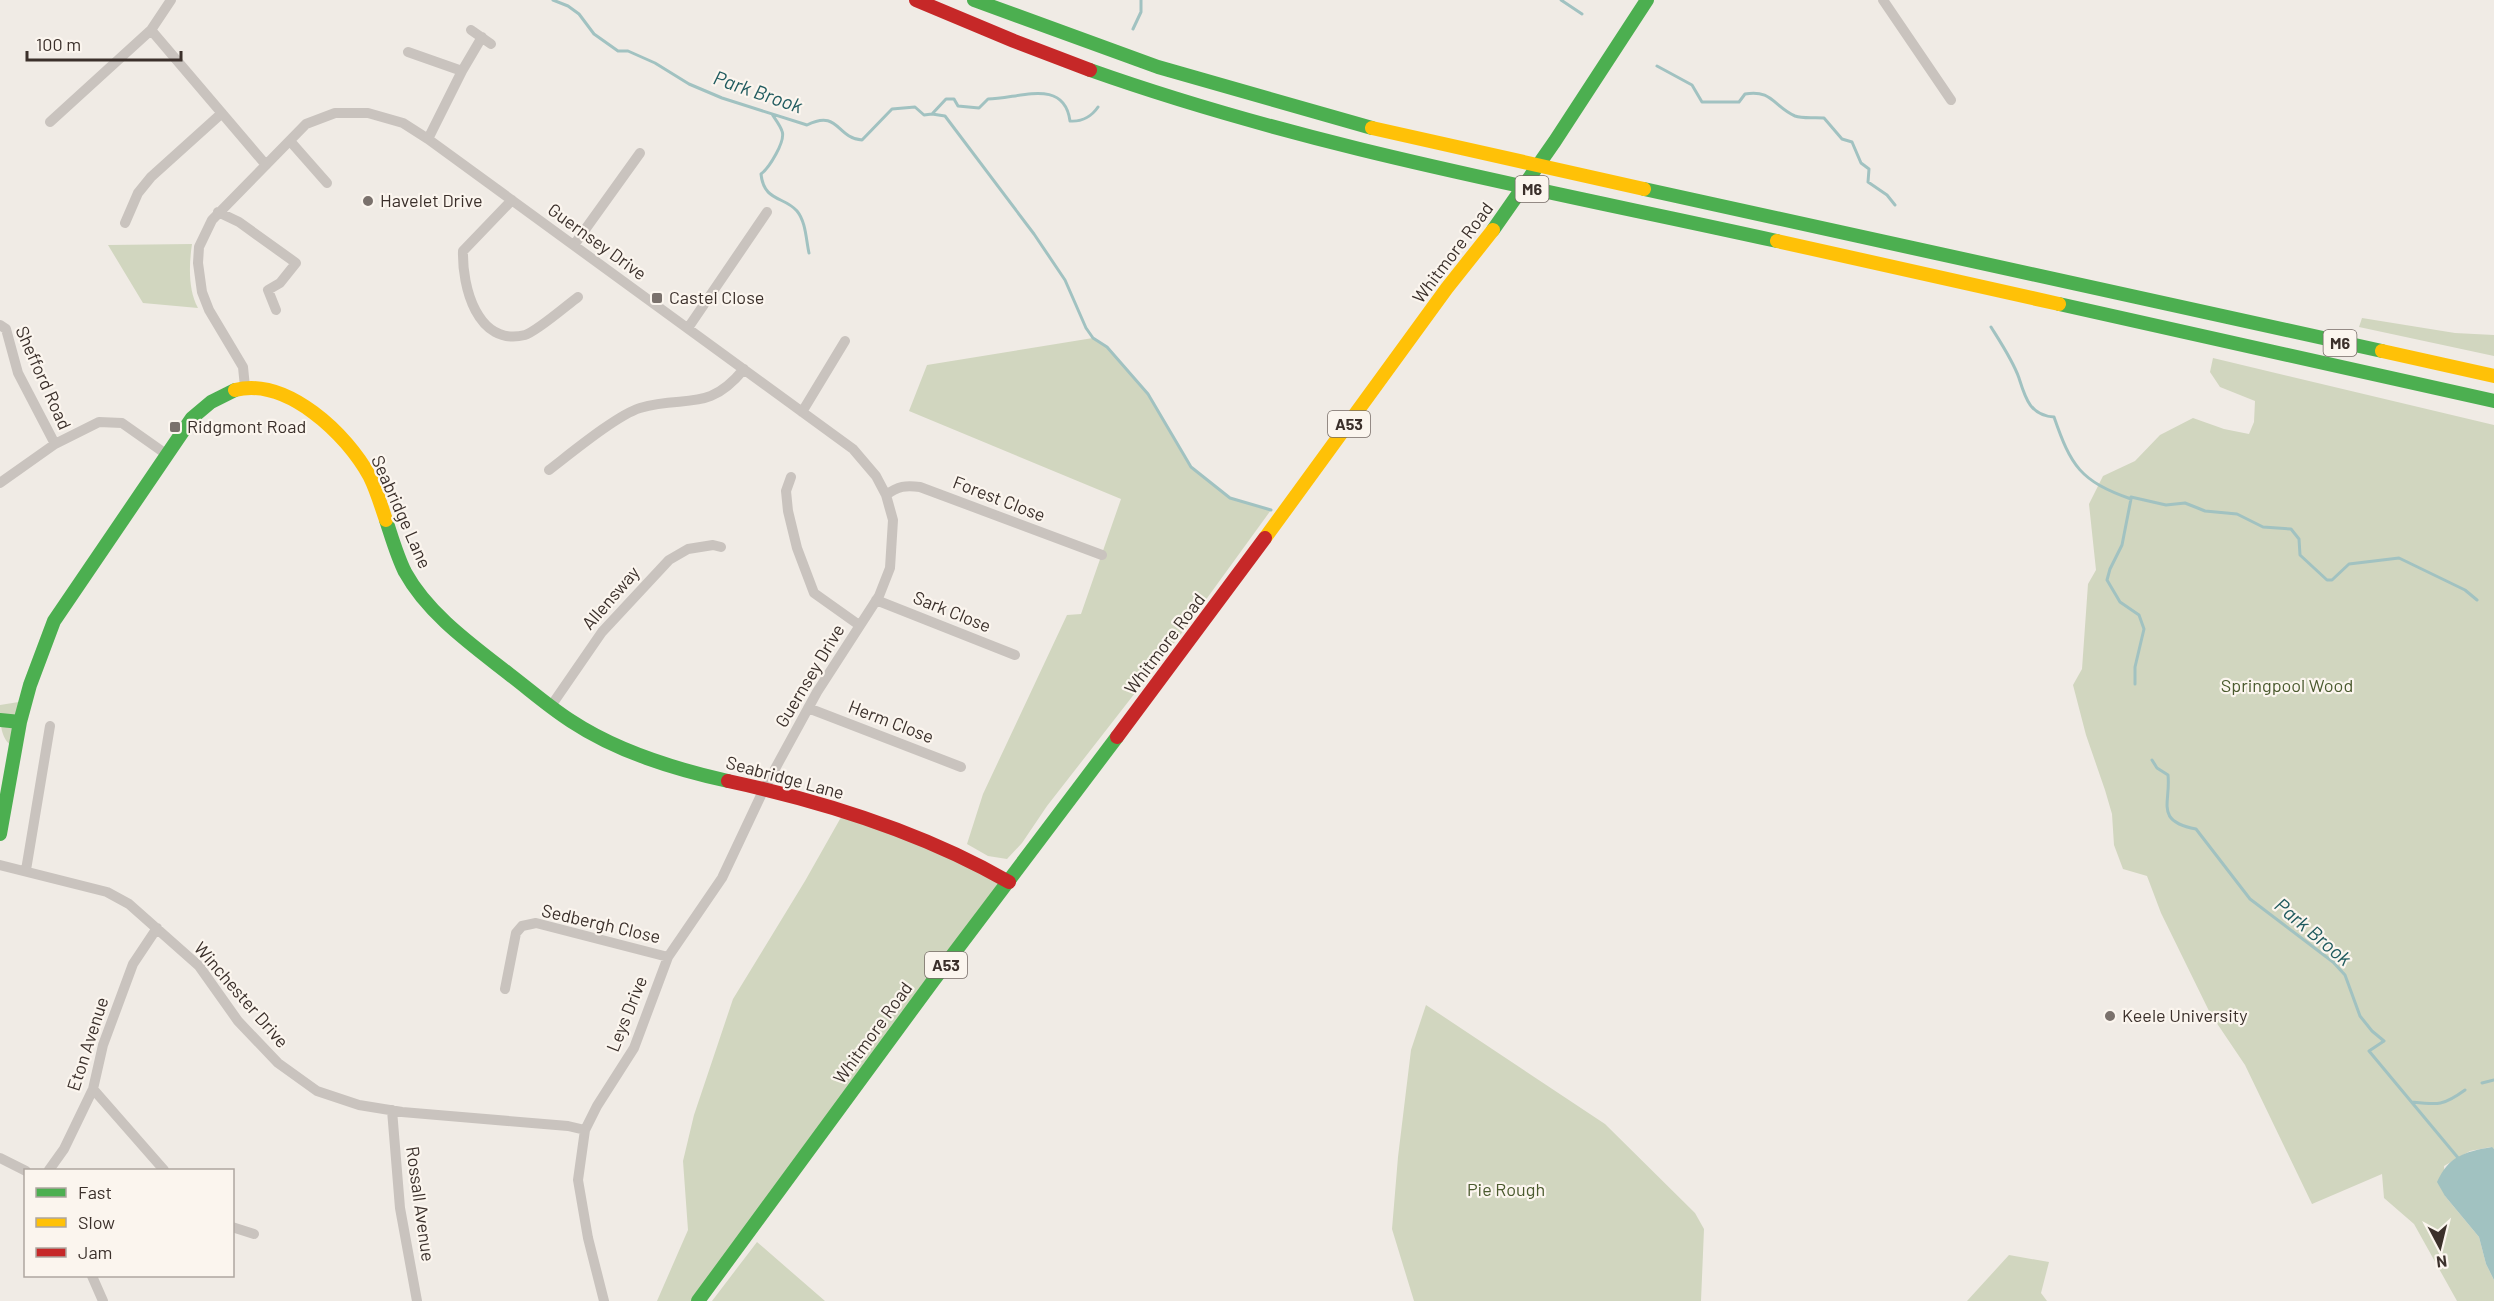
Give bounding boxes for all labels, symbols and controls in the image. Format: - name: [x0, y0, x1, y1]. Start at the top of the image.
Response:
- scale bar: [27, 24, 182, 62]
- text: 100 m: [36, 33, 81, 55]
- water label: Park Brook: [711, 65, 806, 118]
- road number: M6: [1516, 176, 1549, 202]
- place label: Havelet Drive: [380, 189, 483, 211]
- marker: Havelet Drive: [361, 194, 375, 208]
- street label: Guernsey Drive: [544, 198, 651, 284]
- street label: Whitmore Road: [1407, 198, 1497, 307]
- place label: Castel Close: [669, 286, 764, 308]
- marker: Castel Close: [650, 291, 664, 305]
- street label: Shefford Road: [11, 322, 77, 433]
- road number: M6: [2324, 330, 2356, 356]
- road number: A53: [1328, 411, 1370, 437]
- place label: Ridgmont Road: [187, 415, 306, 437]
- marker: Ridgmont Road: [168, 420, 182, 434]
- street label: Seabridge Lane: [367, 452, 437, 572]
- street label: Forest Close: [950, 470, 1049, 526]
- street label: Allensway: [577, 561, 644, 634]
- street label: Sark Close: [910, 586, 995, 637]
- street label: Whitmore Road: [1119, 589, 1209, 698]
- street label: Guernsey Drive: [770, 620, 849, 731]
- park label: Springpool Wood: [2221, 674, 2353, 696]
- street label: Herm Close: [846, 695, 937, 747]
- street label: Seabridge Lane: [724, 751, 847, 803]
- water label: Park Brook: [2270, 892, 2357, 970]
- street label: Sedbergh Close: [539, 899, 663, 947]
- street label: Winchester Drive: [190, 937, 294, 1052]
- road number: A53: [925, 952, 967, 978]
- street label: Leys Drive: [601, 973, 651, 1055]
- street label: Whitmore Road: [828, 977, 917, 1088]
- street label: Eton Avenue: [62, 994, 113, 1093]
- place label: Keele University: [2122, 1004, 2248, 1026]
- marker: Keele University: [2103, 1009, 2117, 1023]
- street label: Rossall Avenue: [402, 1145, 440, 1263]
- legend: [24, 1169, 234, 1277]
- park label: Pie Rough: [1467, 1178, 1545, 1200]
- text: Fast: [78, 1181, 112, 1203]
- text: Slow: [78, 1211, 115, 1233]
- north arrow: [2410, 1217, 2470, 1277]
- text: Jam: [78, 1241, 112, 1263]
- text: N: [2435, 1252, 2448, 1272]

